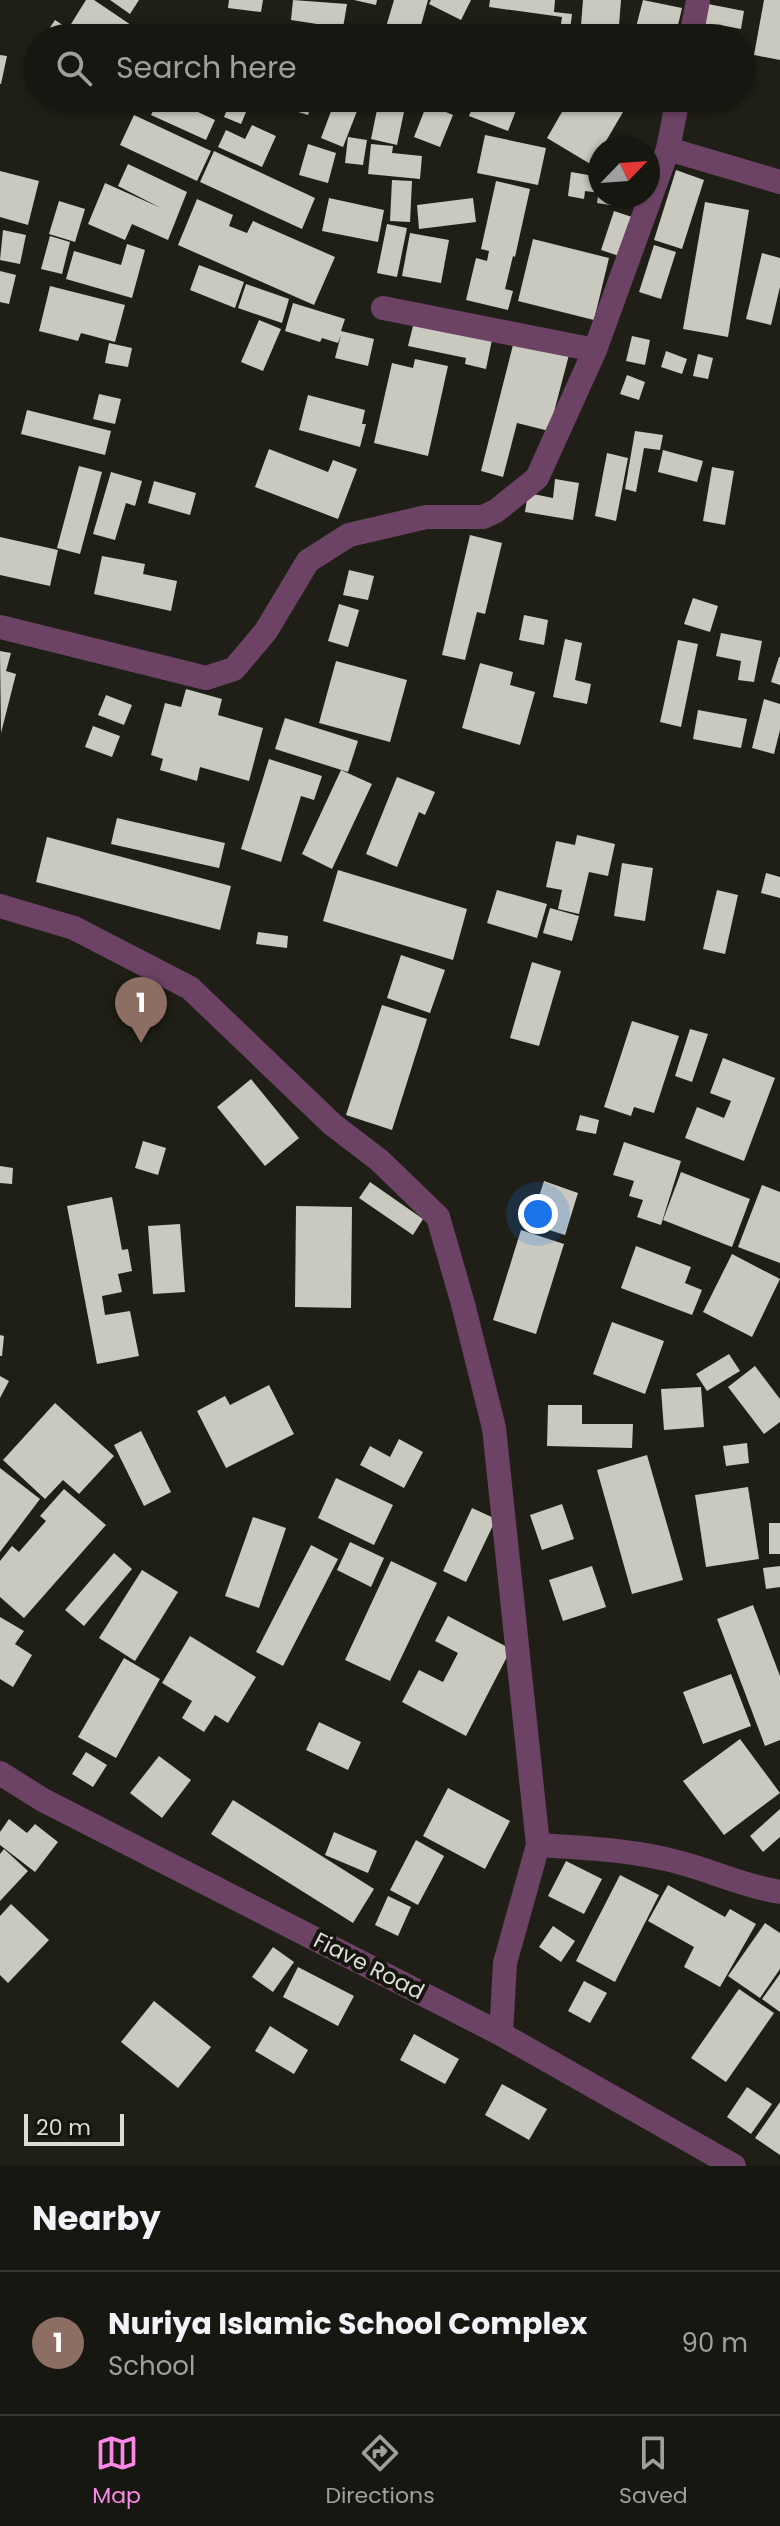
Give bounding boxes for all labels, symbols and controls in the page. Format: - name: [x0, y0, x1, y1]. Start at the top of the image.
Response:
- search box: [24, 24, 756, 112]
- icon: search: [52, 46, 96, 90]
- text: Search here: [116, 46, 297, 89]
- north arrow: [588, 136, 660, 208]
- pin: 1: [115, 977, 167, 1043]
- your location: [518, 1194, 558, 1234]
- street label: Fiave Road: [308, 1925, 430, 2007]
- scale bar: [24, 2110, 124, 2146]
- text: 20 m: [36, 2112, 91, 2143]
- text: Nearby: [32, 2194, 161, 2242]
- text: Nuriya Islamic School Complex: [108, 2302, 587, 2345]
- text: 1: [53, 2325, 63, 2361]
- text: 90 m: [682, 2325, 748, 2361]
- text: School: [108, 2348, 195, 2384]
- tab: Map: [92, 2431, 141, 2512]
- tab: Directions: [325, 2431, 435, 2512]
- tab: Saved: [619, 2431, 688, 2512]

